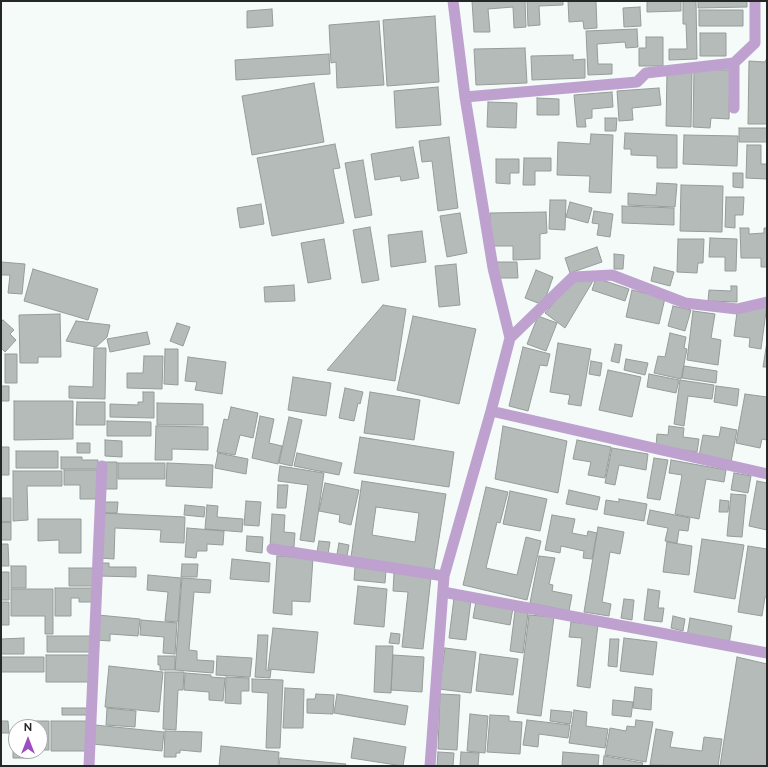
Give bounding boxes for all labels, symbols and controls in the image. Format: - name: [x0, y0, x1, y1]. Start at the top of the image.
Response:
- north arrow: [8, 719, 48, 759]
- text: N: [24, 721, 32, 734]

